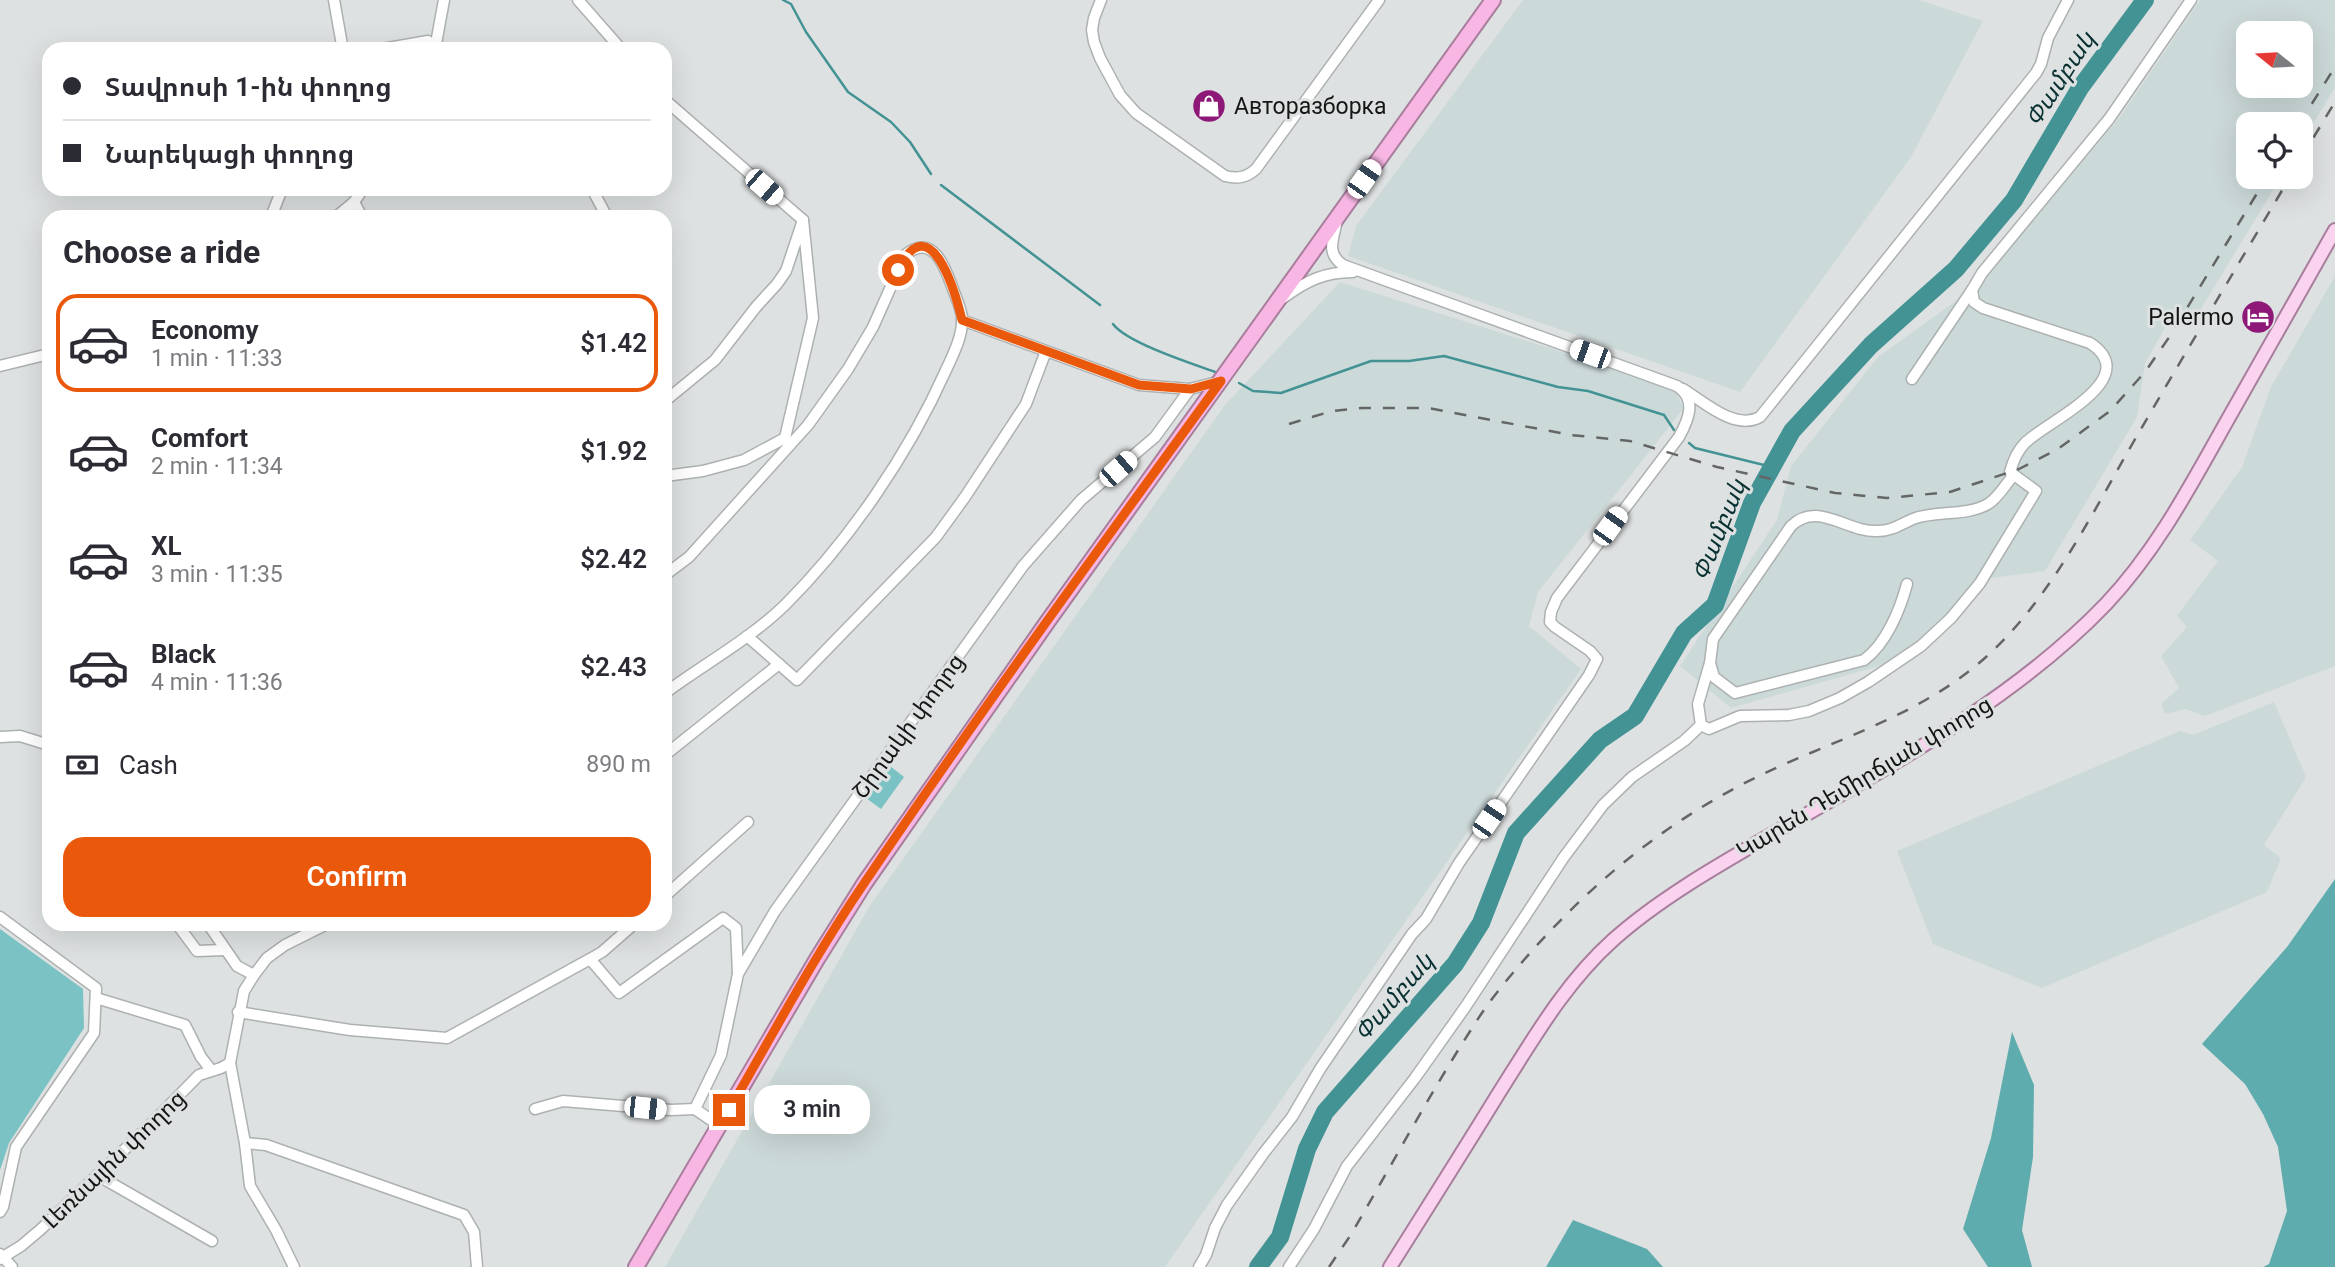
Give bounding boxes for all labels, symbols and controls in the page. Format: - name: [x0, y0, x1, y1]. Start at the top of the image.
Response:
- north arrow: [2236, 21, 2314, 98]
- map controls: [2236, 21, 2313, 189]
- water label: Փամբակ: [2019, 25, 2102, 131]
- text: Տավրոսի 1-ին փողոց: [105, 72, 392, 102]
- shop icon: Авторазборка: [1190, 87, 1228, 125]
- place label: Авторазборка: [1234, 93, 1387, 120]
- button: locate: [2236, 112, 2313, 189]
- text: Նարեկացի փողոց: [105, 139, 354, 169]
- car: [1344, 156, 1385, 202]
- car: [742, 165, 787, 209]
- text: Choose a ride: [63, 233, 260, 271]
- route start: [882, 254, 914, 286]
- hotel icon: Palermo: [2239, 298, 2277, 336]
- place label: Palermo: [2148, 304, 2234, 331]
- icon: car: [67, 312, 130, 375]
- text: Economy: [151, 315, 258, 345]
- text: $1.42: [580, 328, 647, 358]
- car: [1567, 337, 1614, 371]
- text: 1 min · 11:33: [151, 345, 283, 372]
- icon: car: [67, 420, 130, 483]
- text: Comfort: [151, 423, 248, 453]
- text: $1.92: [580, 436, 647, 466]
- car: [1096, 447, 1141, 491]
- text: 2 min · 11:34: [151, 453, 283, 480]
- water label: Փամբակ: [1686, 474, 1753, 585]
- car: [1590, 503, 1631, 549]
- icon: car: [67, 528, 130, 591]
- text: XL: [151, 531, 182, 561]
- text: $2.42: [580, 544, 647, 574]
- text: 3 min · 11:35: [151, 561, 283, 588]
- icon: car: [67, 636, 130, 699]
- text: Black: [151, 639, 216, 669]
- street label: Շիրակի փողոց: [847, 649, 970, 804]
- text: $2.43: [580, 652, 647, 682]
- text: 4 min · 11:36: [151, 669, 283, 696]
- street label: Կարեն Դեմիրճյան փողոց: [1732, 690, 1997, 865]
- icon: cash: [63, 746, 101, 784]
- text: Cash: [119, 750, 178, 780]
- text: 890 m: [586, 751, 651, 778]
- car: [1469, 796, 1510, 842]
- button: Confirm: [63, 837, 651, 917]
- water label: Փամբակ: [1349, 946, 1441, 1046]
- street label: Լեռնային փողոց: [38, 1085, 191, 1234]
- callout: 3 min: [754, 1086, 869, 1134]
- route end: [713, 1094, 745, 1126]
- car: [624, 1095, 667, 1121]
- text: 3 min: [783, 1096, 841, 1123]

